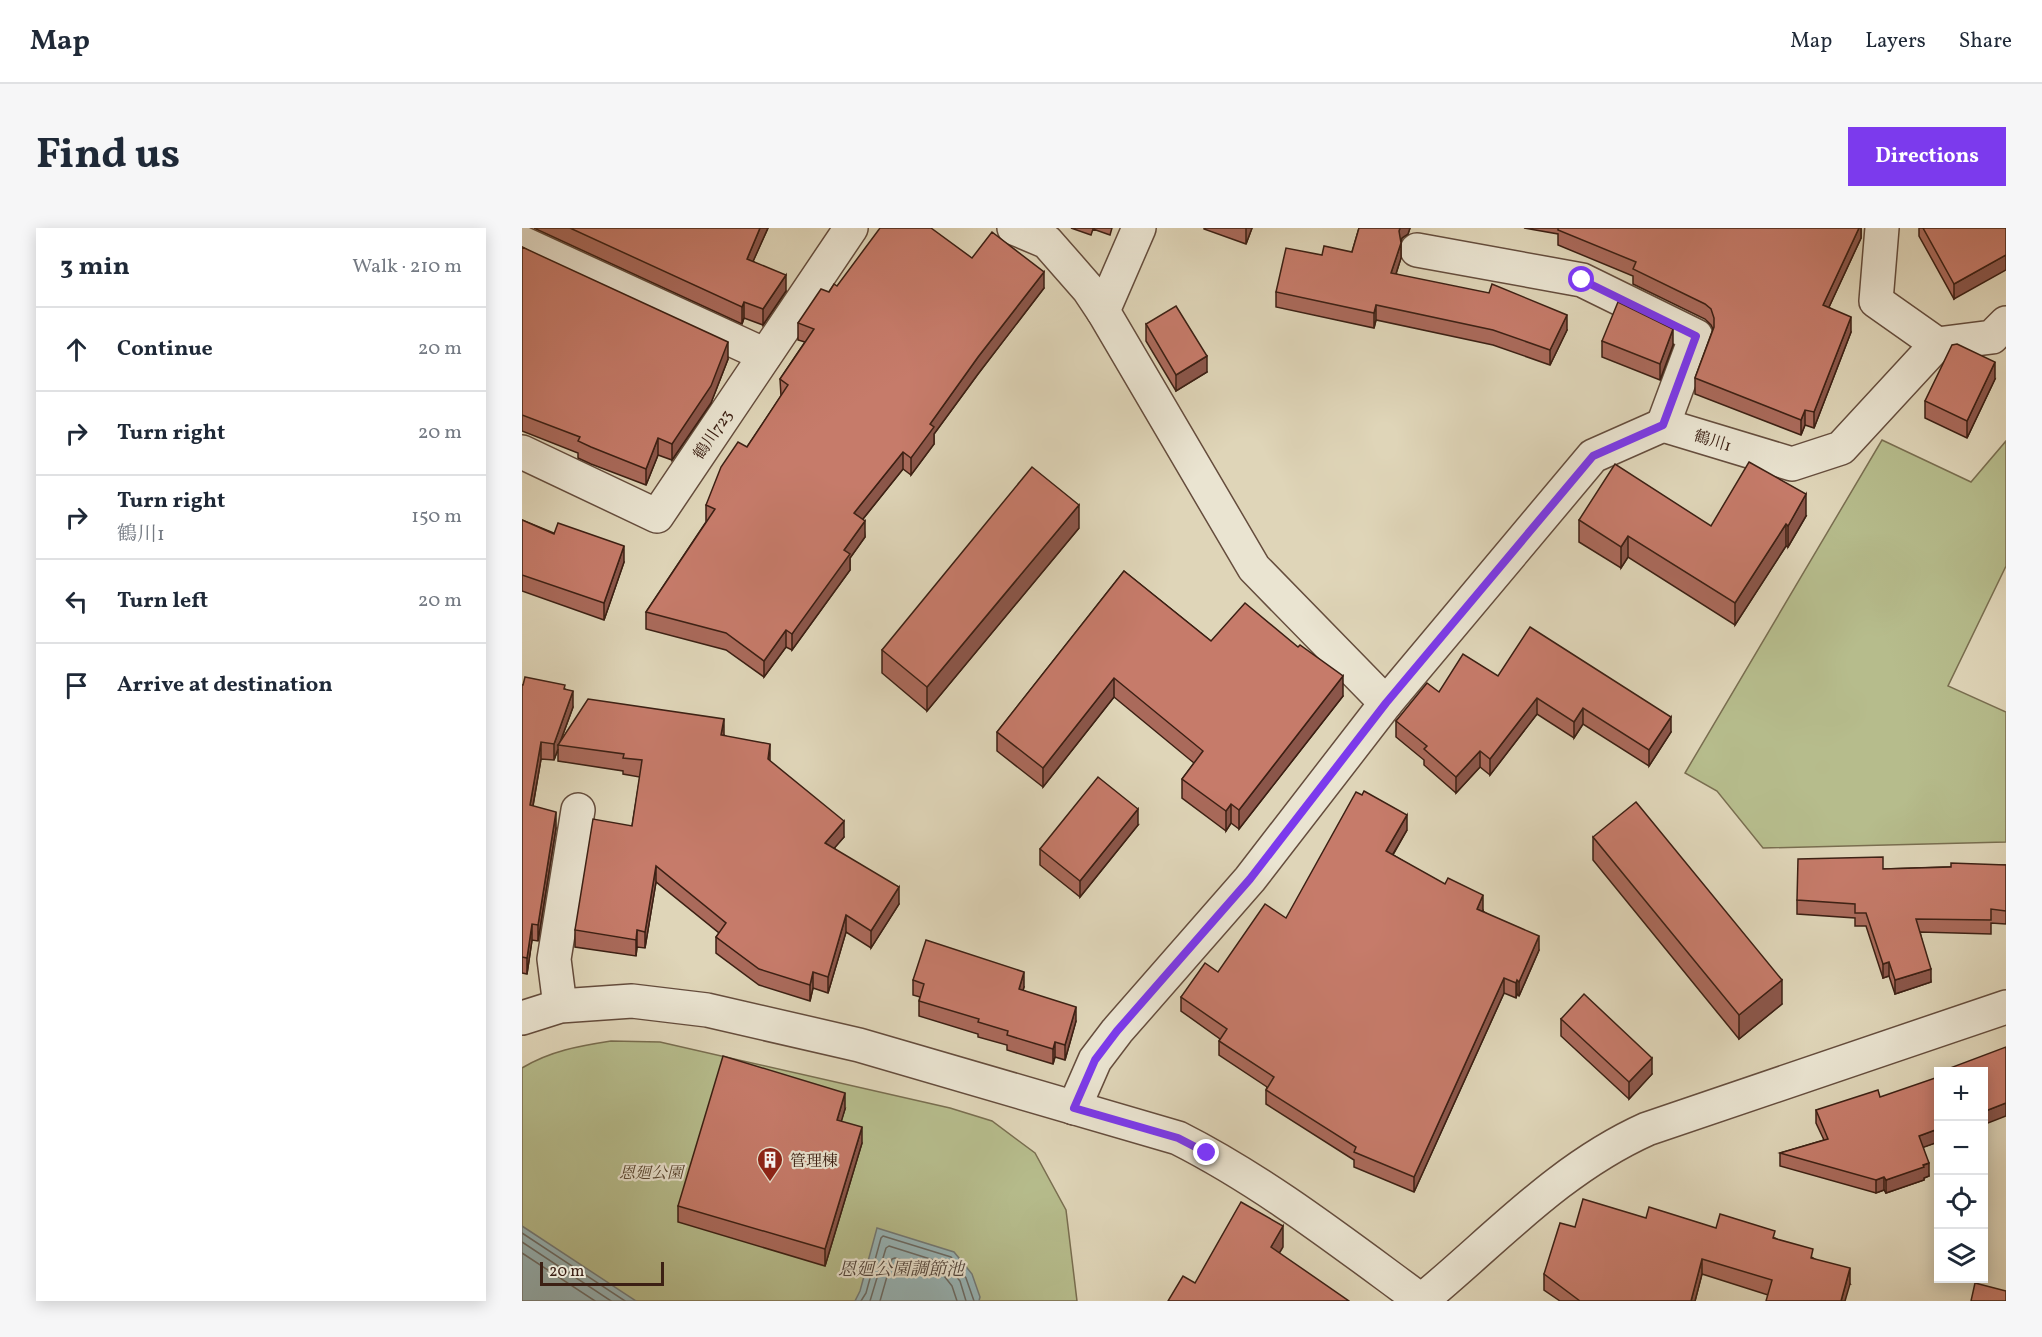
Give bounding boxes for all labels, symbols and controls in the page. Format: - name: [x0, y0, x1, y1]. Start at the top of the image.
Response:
- text: Map: [30, 22, 90, 61]
- text: Map: [1790, 27, 1832, 56]
- text: Layers: [1865, 27, 1926, 56]
- text: Share: [1959, 27, 2012, 56]
- text: Find us: [36, 127, 180, 186]
- button: Directions: [1848, 127, 2006, 186]
- text: 3 min: [60, 249, 130, 285]
- text: Walk · 210 m: [352, 253, 462, 281]
- route start: [1568, 266, 1594, 292]
- icon: ahead: [60, 333, 93, 366]
- text: Continue: [117, 334, 213, 365]
- text: 20 m: [418, 335, 462, 363]
- street label: 鶴川723: [689, 406, 738, 464]
- icon: right: [60, 417, 93, 450]
- text: Turn right: [117, 418, 225, 449]
- text: 20 m: [418, 419, 462, 447]
- street label: 鶴川1: [1691, 426, 1734, 458]
- text: Turn right: [117, 486, 225, 517]
- icon: right: [60, 501, 93, 534]
- text: 150 m: [411, 503, 462, 531]
- text: 鶴川1: [117, 521, 165, 549]
- icon: left: [60, 585, 93, 618]
- text: Turn left: [117, 586, 208, 617]
- text: 20 m: [418, 587, 462, 615]
- icon: arrive: [60, 669, 93, 702]
- text: Arrive at destination: [117, 670, 333, 701]
- map controls: [1934, 1067, 1988, 1283]
- button: +: [1934, 1067, 1988, 1121]
- button: −: [1934, 1121, 1988, 1175]
- route end: [1193, 1139, 1219, 1165]
- building icon: 管理棟: [755, 1145, 785, 1183]
- place label: 管理棟: [790, 1151, 838, 1173]
- park label: 恩廻公園: [619, 1163, 686, 1185]
- button: locate: [1934, 1175, 1988, 1229]
- button: layers: [1934, 1229, 1988, 1283]
- water label: 恩廻公園調節池: [838, 1258, 966, 1283]
- scale bar: [540, 1259, 664, 1286]
- text: 20 m: [549, 1261, 584, 1283]

